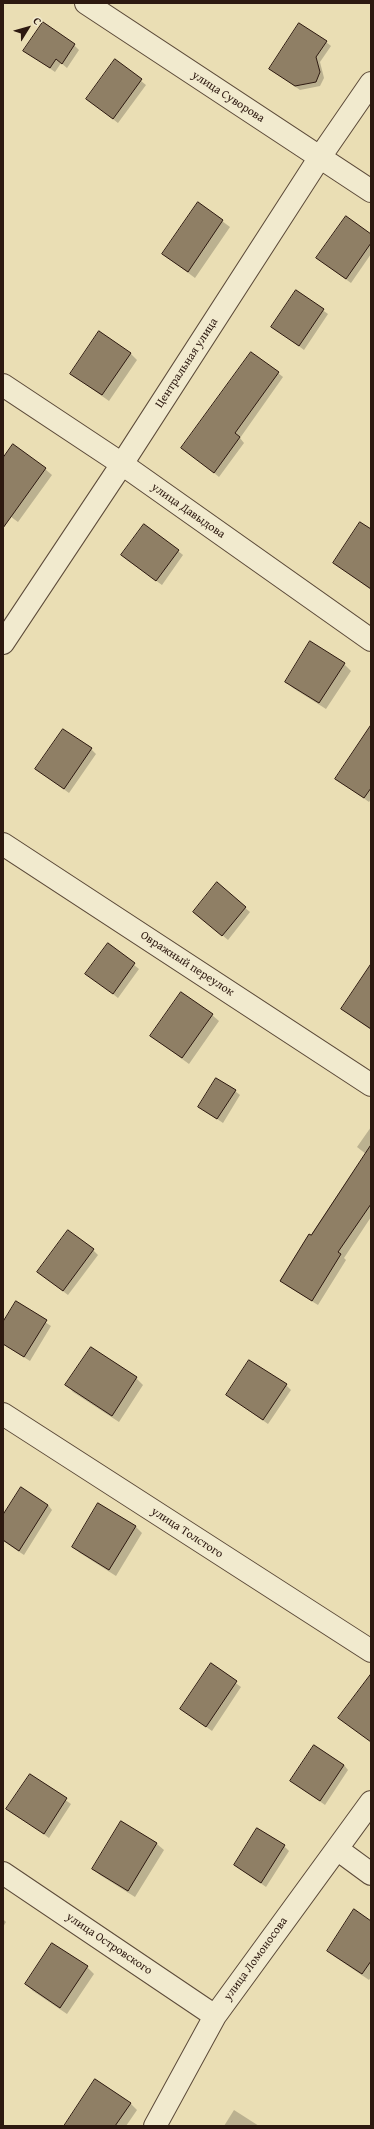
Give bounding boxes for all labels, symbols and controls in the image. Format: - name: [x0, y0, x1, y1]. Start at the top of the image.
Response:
- north arrow: [8, 8, 48, 48]
- text: С: [29, 13, 46, 28]
- street label: улица Суворова: [189, 68, 267, 126]
- street label: Центральная улица: [153, 315, 221, 411]
- street label: улица Давыдова: [148, 480, 228, 542]
- street label: Овражный переулок: [137, 928, 237, 1000]
- street label: улица Толстого: [148, 1504, 226, 1562]
- street label: улица Островского: [63, 1910, 155, 1978]
- street label: улица Ломоносова: [221, 1914, 291, 2004]

